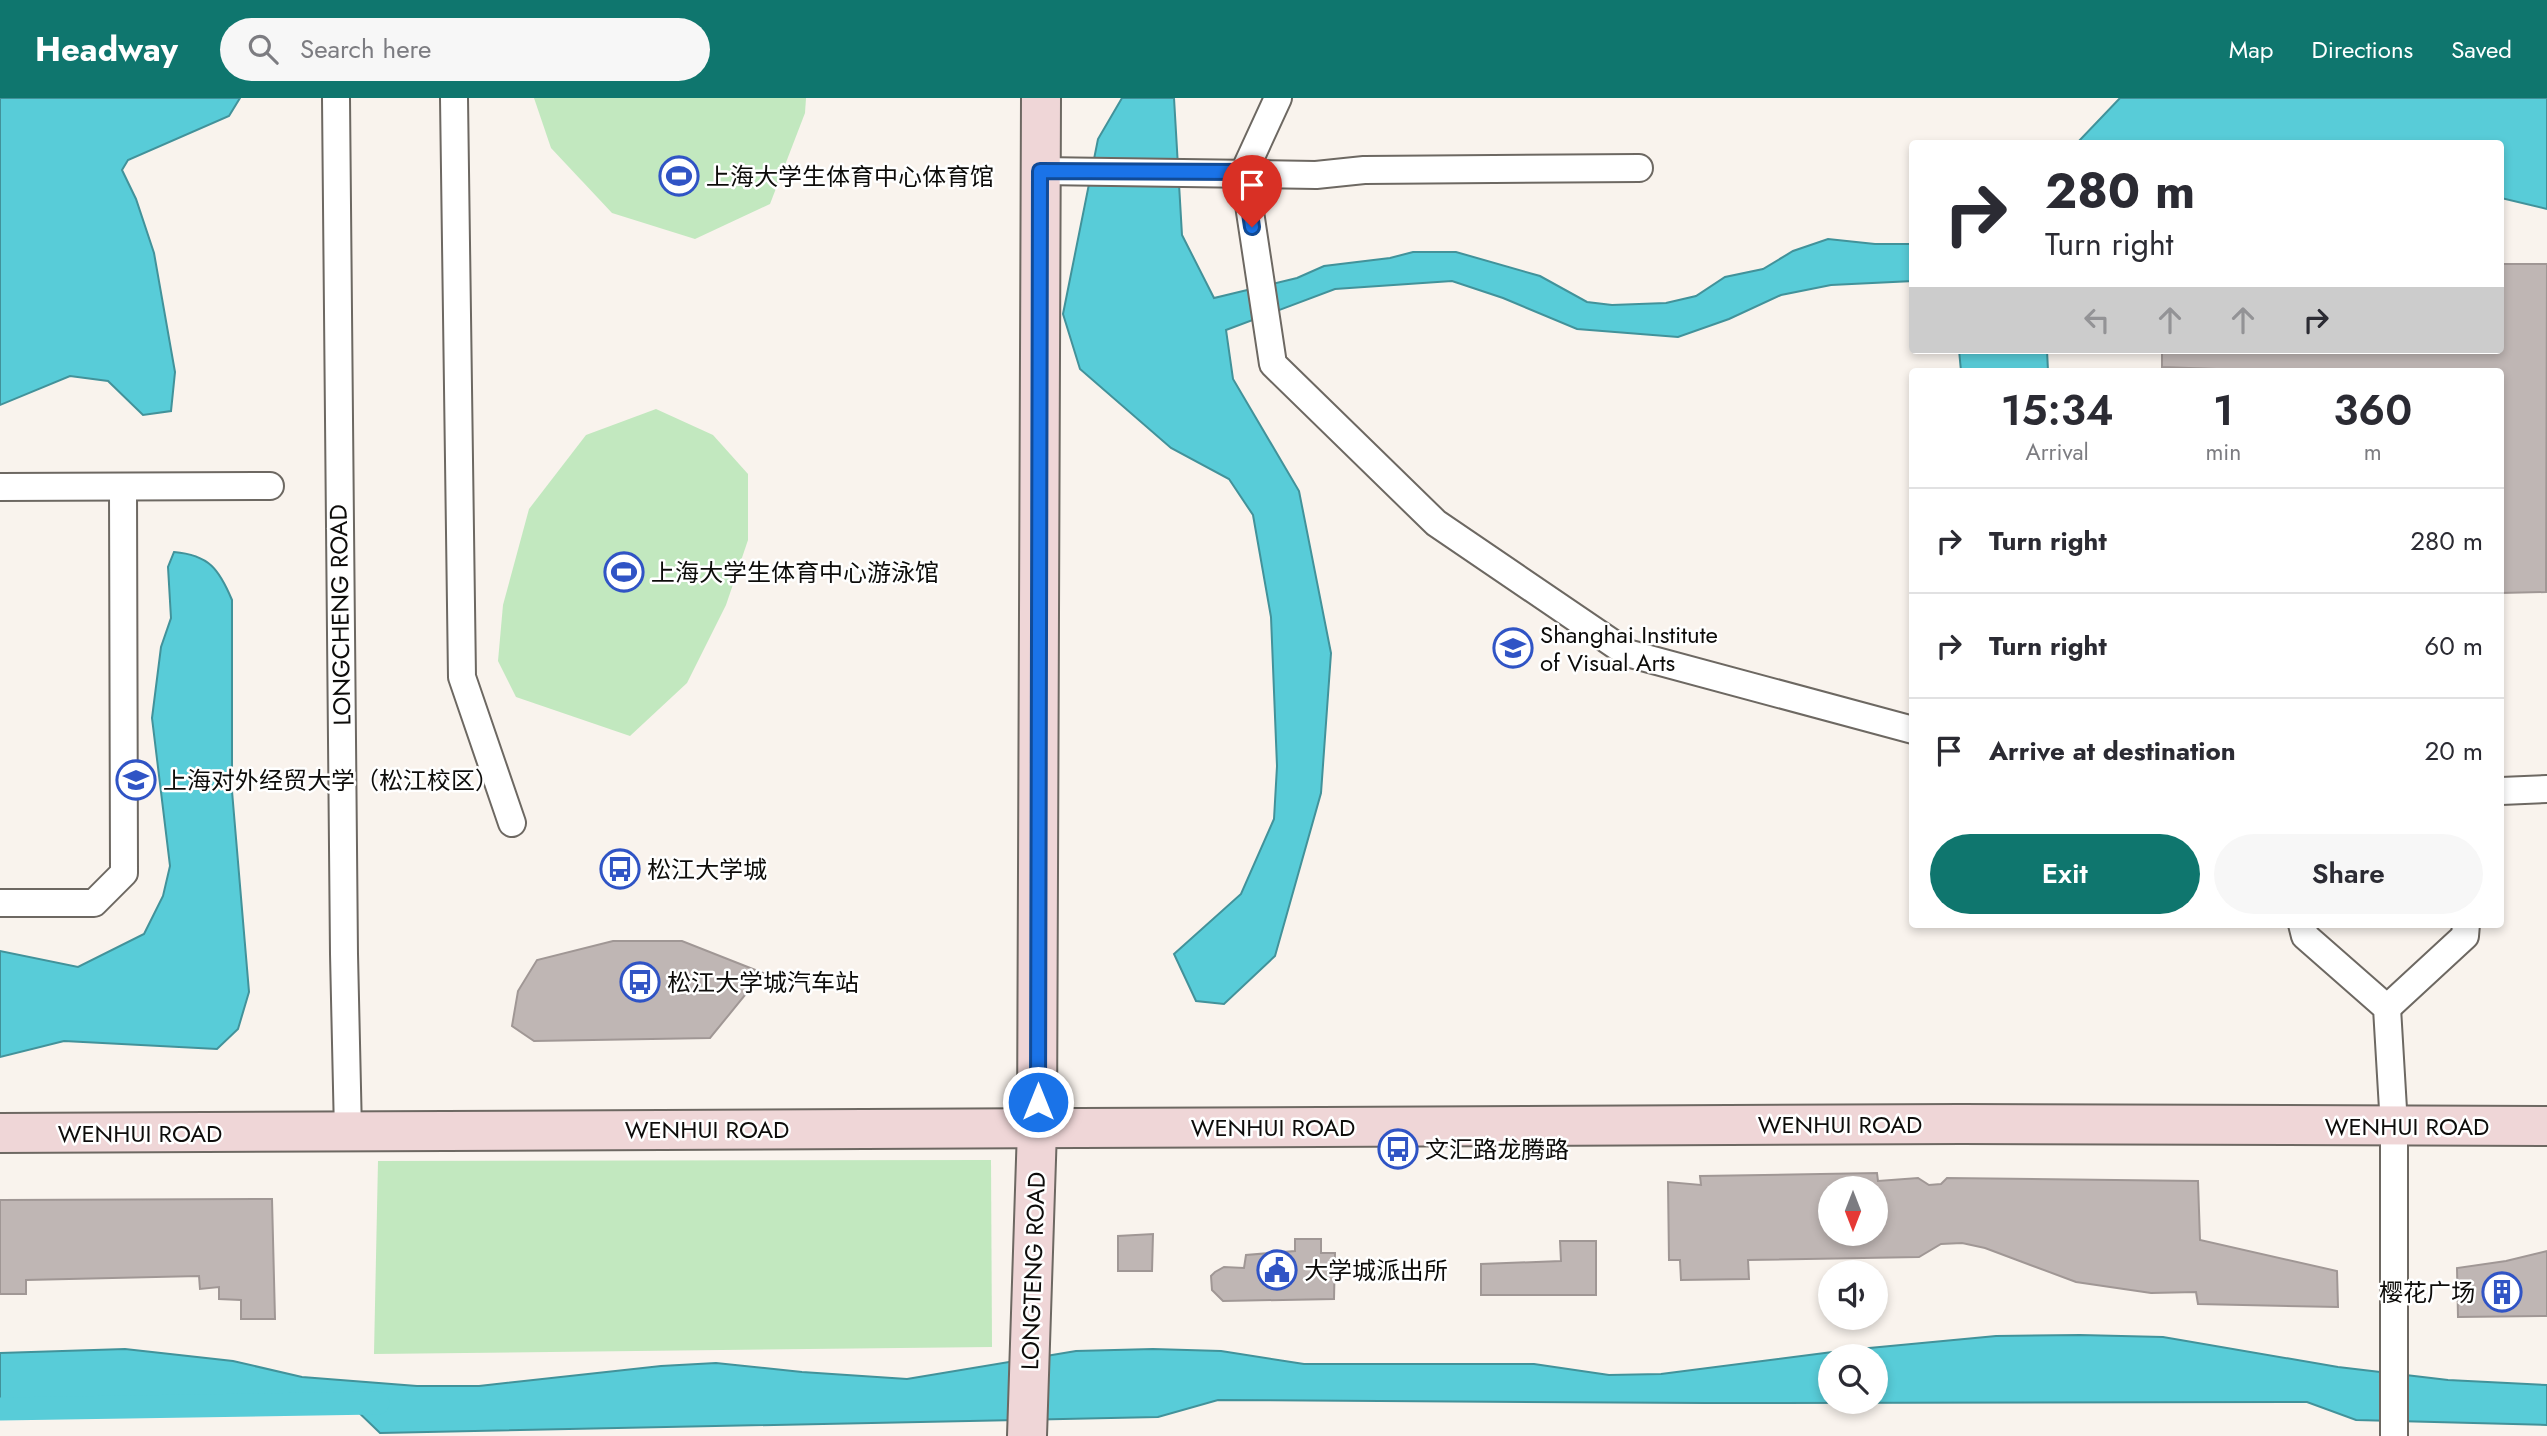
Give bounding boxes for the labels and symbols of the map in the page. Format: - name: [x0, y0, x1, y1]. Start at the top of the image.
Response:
- sports icon: 上海大学生体育中心体育馆: [658, 155, 700, 197]
- pin: [1222, 155, 1282, 227]
- place label: 上海大学生体育中心体育馆: [706, 159, 994, 194]
- street label: LONGCHENG ROAD: [321, 504, 359, 726]
- sports icon: 上海大学生体育中心游泳馆: [603, 551, 645, 593]
- place label: 上海大学生体育中心游泳馆: [651, 555, 939, 590]
- place label: Shanghai Institute of Visual Arts: [1540, 617, 1718, 680]
- school or university icon: Shanghai Institute of Visual Arts: [1492, 627, 1534, 669]
- school or university icon: 上海对外经贸大学（松江校区）: [115, 759, 157, 801]
- place label: 上海对外经贸大学（松江校区）: [163, 763, 499, 798]
- bus stop icon: 松江大学城: [599, 848, 641, 890]
- place label: 松江大学城: [647, 852, 767, 887]
- bus stop icon: 松江大学城汽车站: [619, 961, 661, 1003]
- place label: 松江大学城汽车站: [667, 965, 859, 1000]
- position arrow: [1001, 1065, 1075, 1139]
- street label: WENHUI ROAD: [1758, 1107, 1922, 1142]
- street label: WENHUI ROAD: [2325, 1109, 2489, 1144]
- street label: WENHUI ROAD: [1191, 1110, 1355, 1145]
- street label: WENHUI ROAD: [625, 1112, 789, 1147]
- street label: WENHUI ROAD: [58, 1116, 222, 1151]
- bus stop icon: 文汇路龙腾路: [1377, 1128, 1419, 1170]
- place label: 文汇路龙腾路: [1425, 1132, 1569, 1167]
- street label: LONGTENG ROAD: [1012, 1171, 1054, 1371]
- north arrow: [1818, 1176, 1888, 1246]
- public building icon: 大学城派出所: [1256, 1249, 1298, 1291]
- place label: 大学城派出所: [1304, 1253, 1448, 1288]
- building icon: 樱花广场: [2481, 1271, 2523, 1313]
- place label: 樱花广场: [2379, 1275, 2475, 1310]

